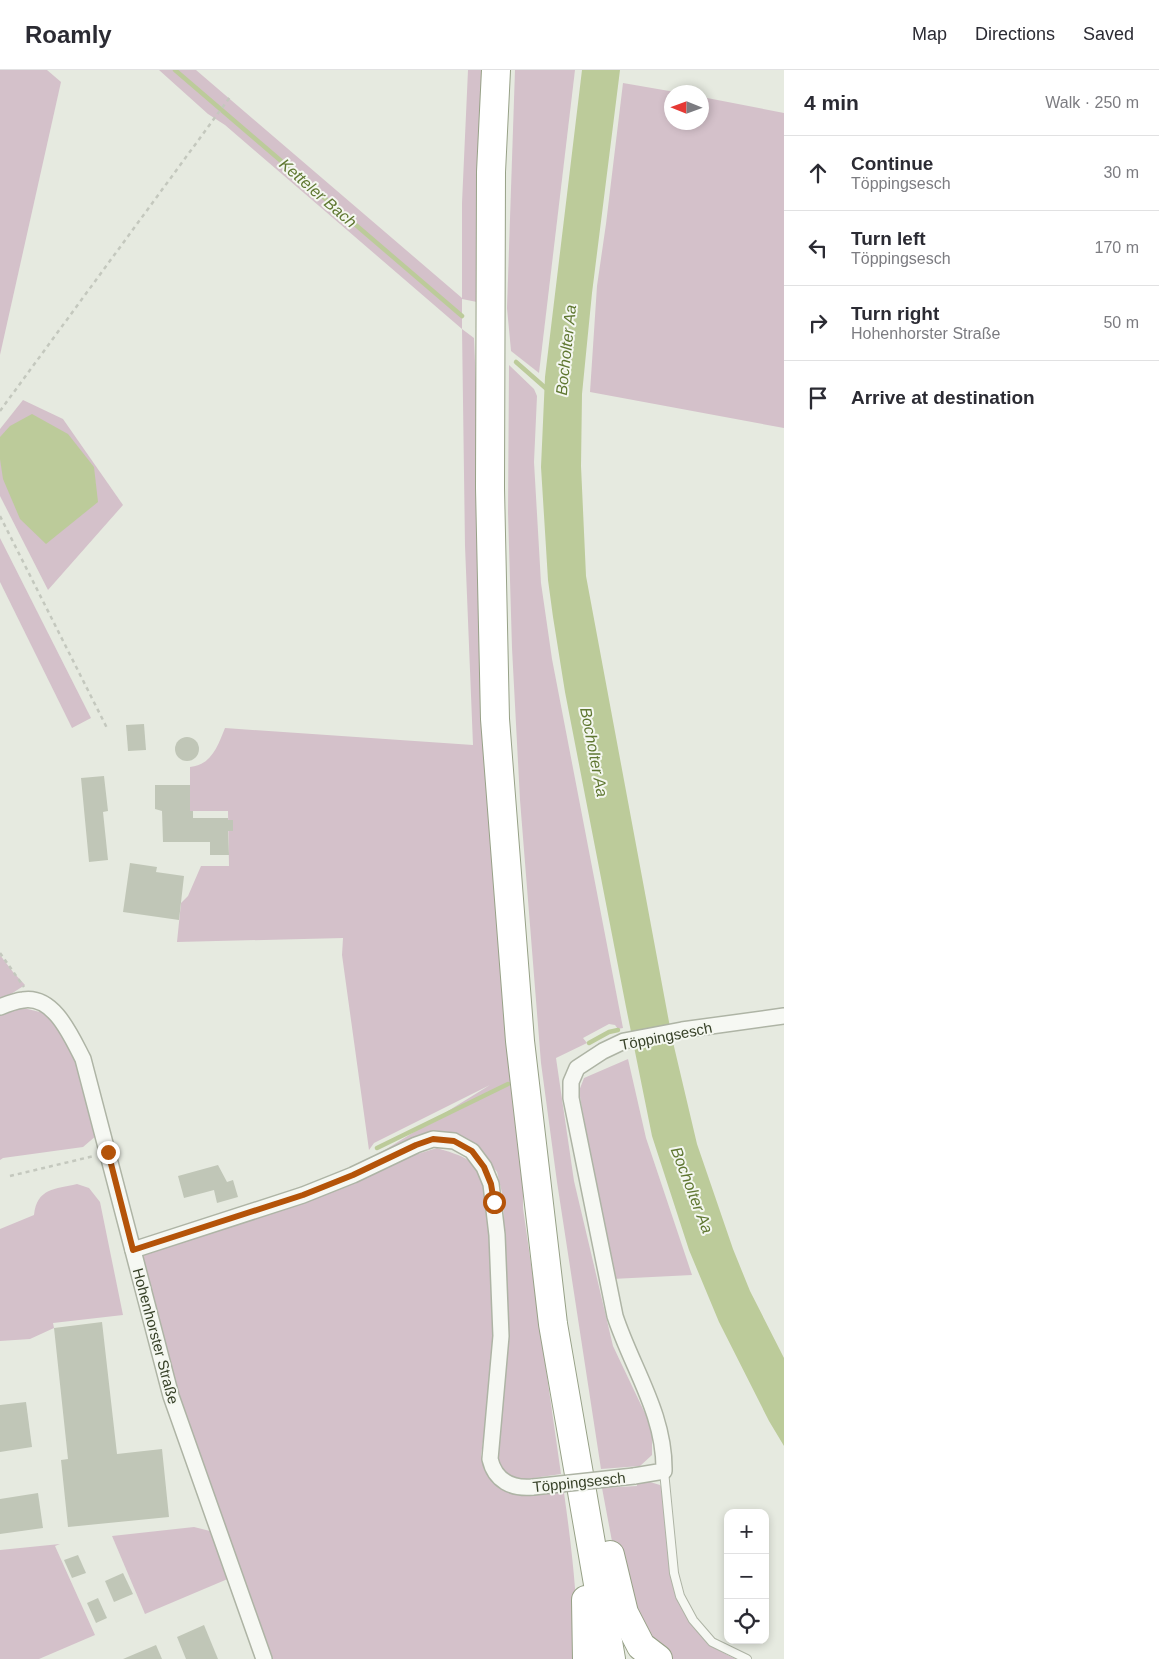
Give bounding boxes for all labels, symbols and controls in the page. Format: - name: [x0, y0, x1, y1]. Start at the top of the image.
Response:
- text: Roamly: [25, 21, 112, 48]
- text: Map: [912, 24, 947, 44]
- text: Directions: [975, 24, 1055, 44]
- text: Saved: [1083, 24, 1134, 44]
- north arrow: [664, 85, 709, 130]
- text: 4 min: [804, 91, 859, 114]
- text: Walk · 250 m: [1045, 94, 1139, 111]
- text: Continue: [851, 153, 933, 174]
- water label: Ketteler Bach: [276, 155, 360, 231]
- icon: ahead: [804, 159, 832, 187]
- text: 30 m: [1103, 164, 1139, 181]
- text: Töppingsesch: [851, 175, 951, 192]
- text: Turn left: [851, 228, 926, 249]
- icon: left: [804, 234, 832, 262]
- text: 170 m: [1095, 239, 1139, 256]
- text: Töppingsesch: [851, 250, 951, 267]
- text: Turn right: [851, 303, 939, 324]
- water label: Bocholter Aa: [553, 304, 579, 396]
- icon: right: [804, 309, 832, 337]
- text: 50 m: [1103, 314, 1139, 331]
- text: Hohenhorster Straße: [851, 325, 1000, 342]
- icon: arrive: [804, 384, 832, 412]
- text: Arrive at destination: [851, 387, 1035, 408]
- water label: Bocholter Aa: [577, 706, 611, 798]
- street label: Töppingsesch: [619, 1019, 713, 1053]
- route end: [97, 1141, 120, 1164]
- water label: Bocholter Aa: [668, 1144, 716, 1236]
- route start: [483, 1191, 506, 1214]
- street label: Hohenhorster Straße: [130, 1266, 182, 1406]
- street label: Töppingsesch: [532, 1469, 626, 1495]
- map controls: [724, 1509, 769, 1644]
- button: +: [724, 1509, 769, 1554]
- button: −: [724, 1554, 769, 1599]
- button: locate: [724, 1599, 769, 1644]

